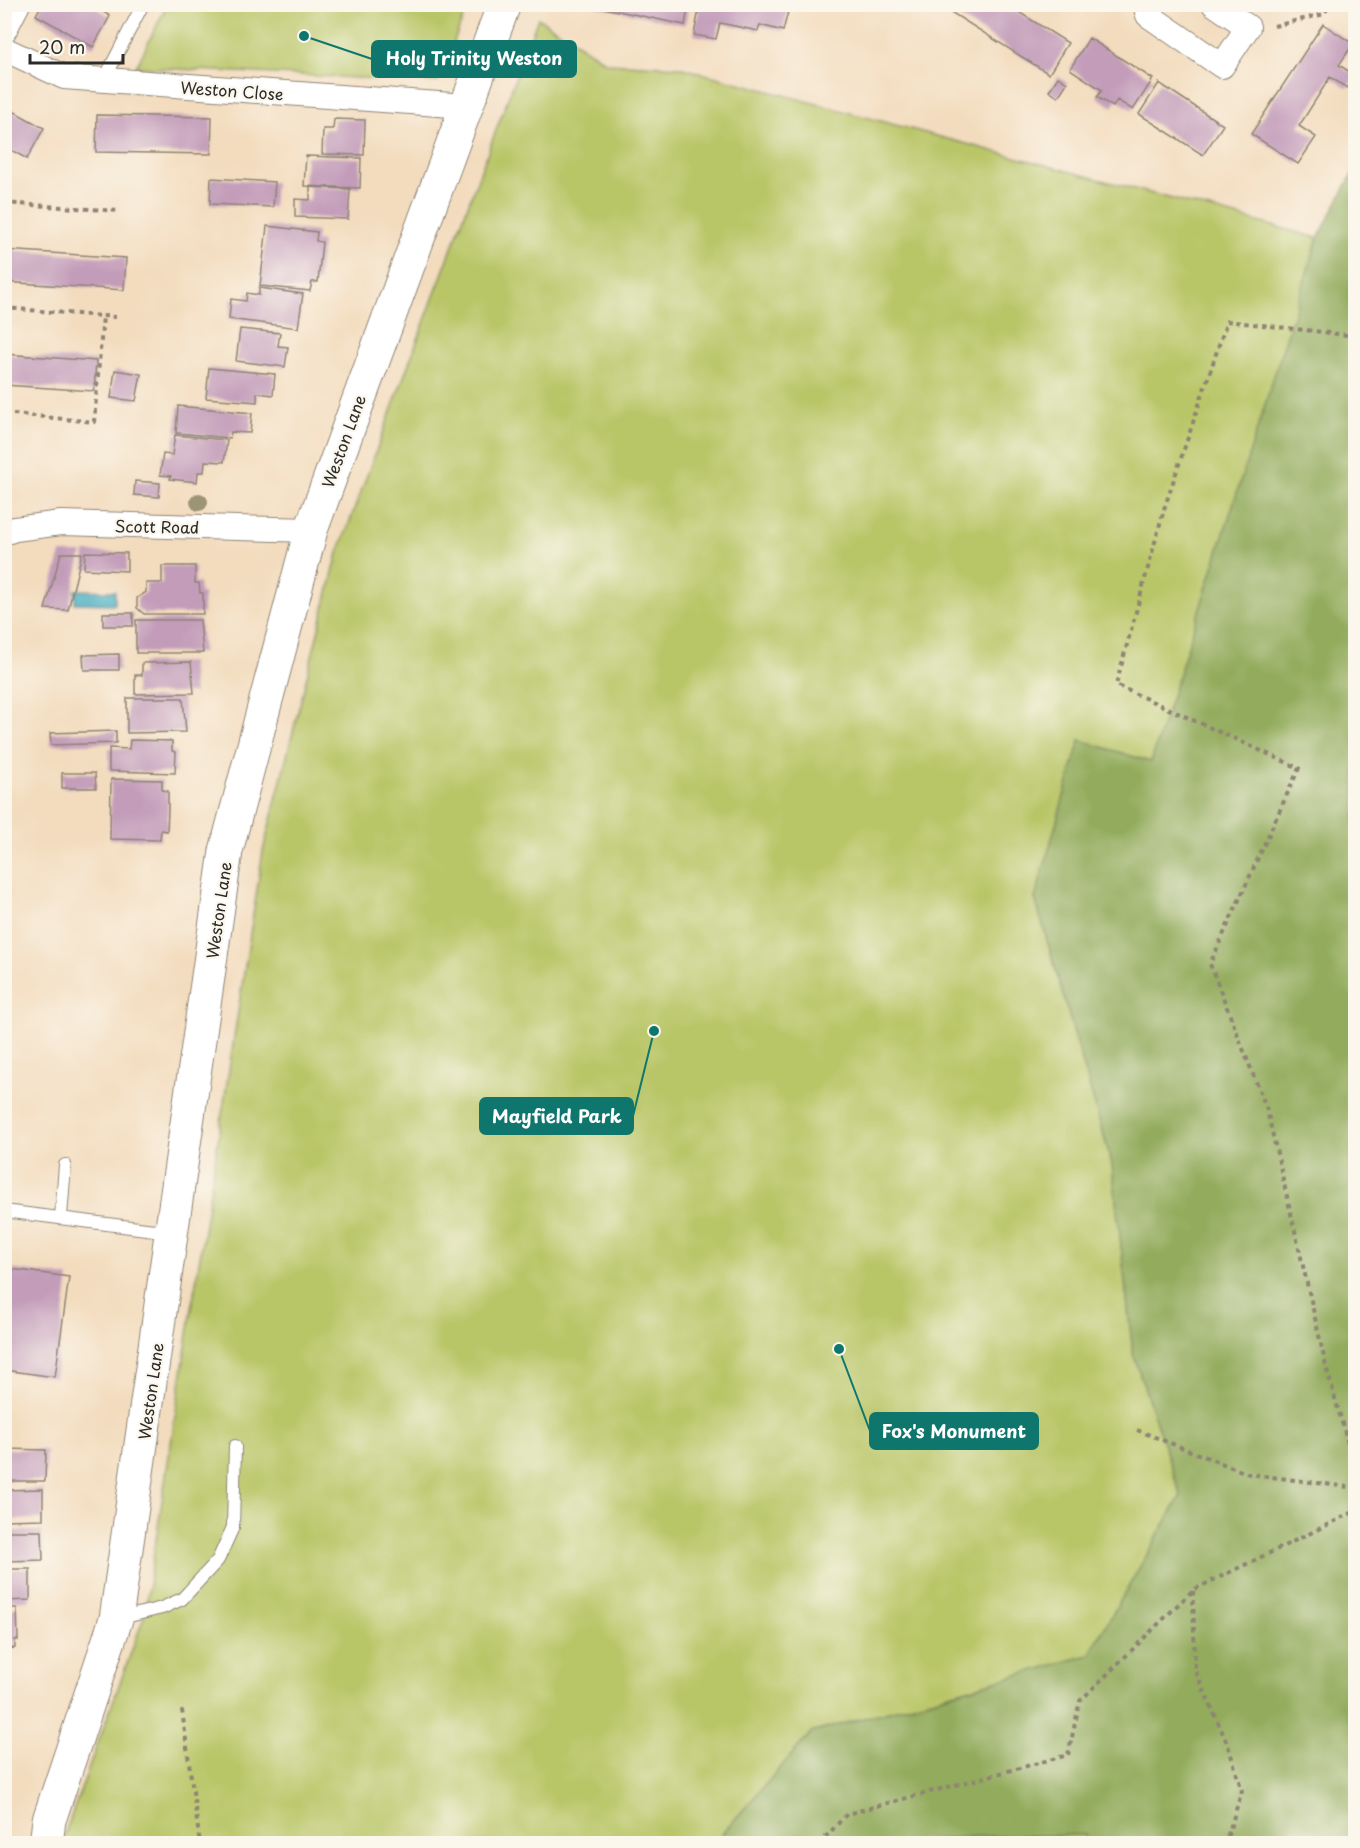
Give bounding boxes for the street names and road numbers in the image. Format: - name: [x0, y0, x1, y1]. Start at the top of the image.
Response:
- street label: Weston Close: [180, 74, 284, 106]
- street label: Weston Lane: [315, 391, 371, 491]
- street label: Scott Road: [114, 513, 200, 539]
- street label: Weston Lane: [199, 860, 237, 960]
- street label: Weston Lane: [131, 1341, 169, 1441]

